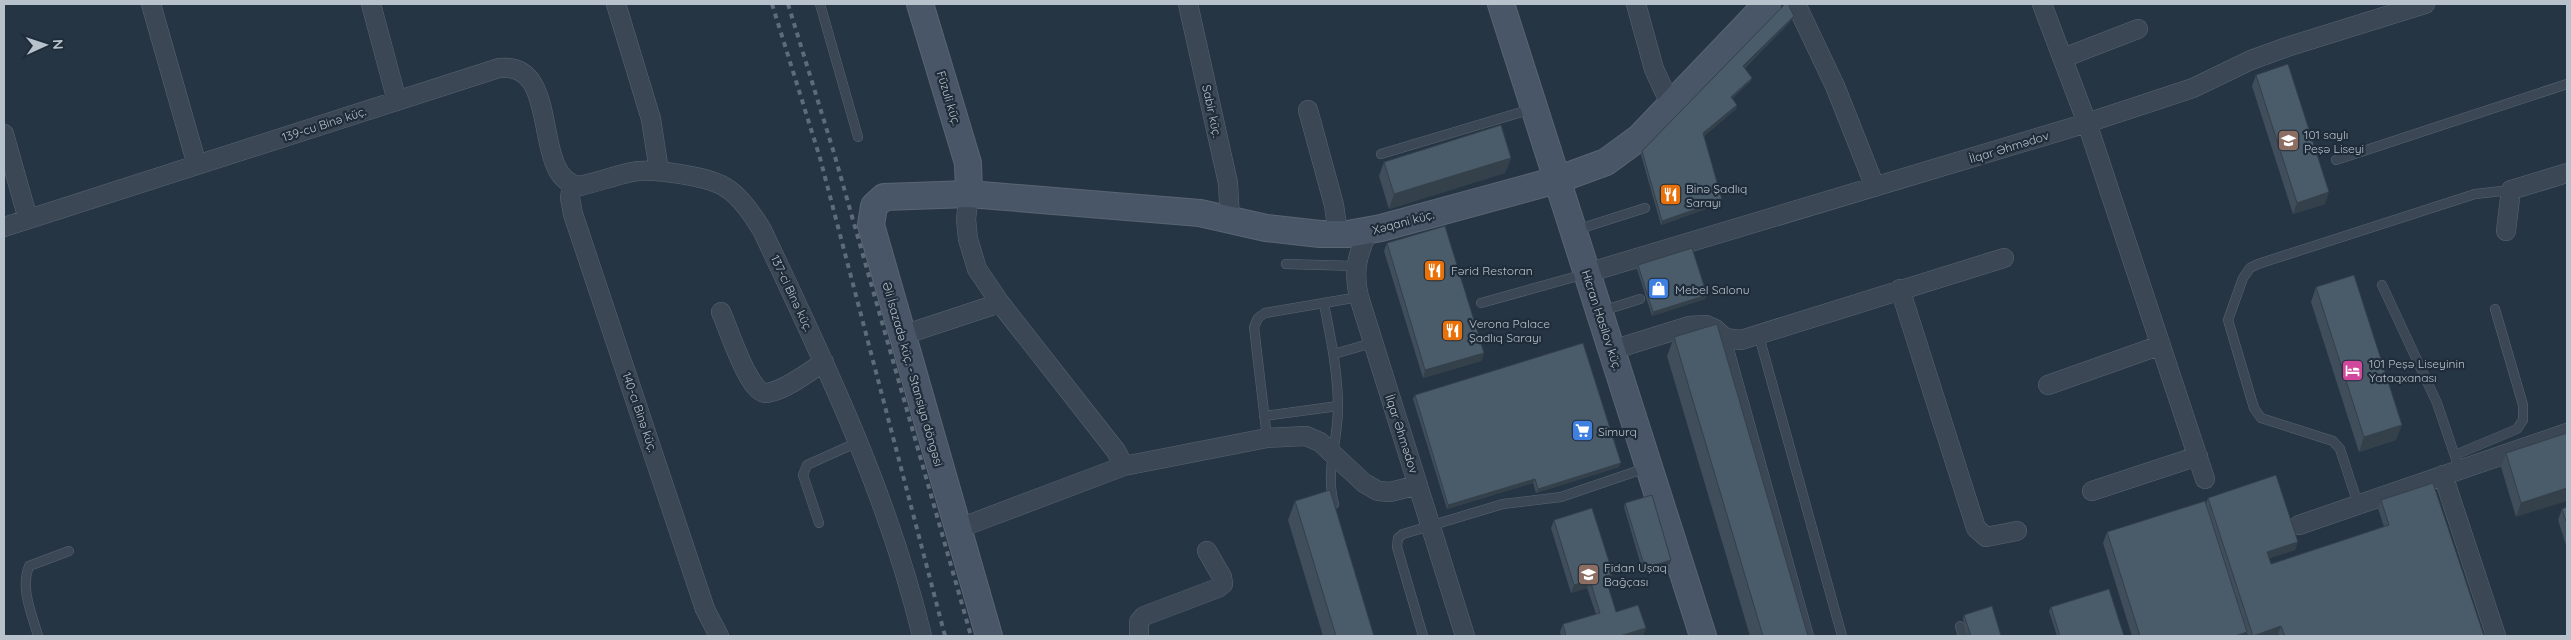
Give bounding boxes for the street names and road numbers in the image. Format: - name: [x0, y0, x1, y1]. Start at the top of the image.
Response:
- street label: Füzuli küç.: [934, 69, 964, 127]
- street label: Sabir küç.: [1199, 83, 1225, 139]
- street label: 139-cu Binə küç.: [280, 103, 368, 145]
- street label: İlqar Əhmədov: [1967, 128, 2051, 166]
- street label: Xəqani küç.: [1371, 207, 1435, 237]
- street label: 137-ci Binə küç.: [768, 252, 816, 334]
- street label: Hicran Hasilov küç.: [1579, 268, 1625, 372]
- street label: Əli İsazadə küç. - Stansiya döngəsi: [879, 280, 947, 468]
- street label: 140-cı Binə küç.: [619, 370, 661, 454]
- street label: İlqar Əhmədov: [1382, 392, 1422, 476]

